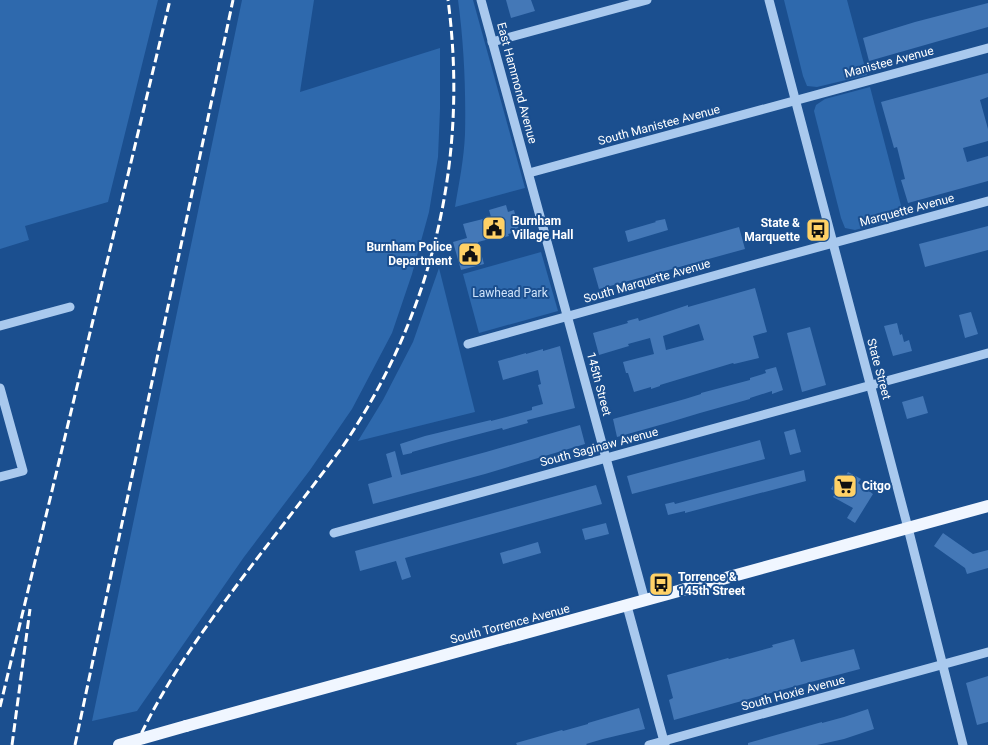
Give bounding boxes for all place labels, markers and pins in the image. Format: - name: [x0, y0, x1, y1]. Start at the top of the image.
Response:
- place label: Burnham Village Hall: [512, 214, 573, 242]
- public building icon: Burnham Village Hall: [481, 215, 507, 241]
- place label: State & Marquette: [744, 216, 801, 244]
- bus stop icon: State & Marquette: [805, 217, 831, 243]
- place label: Burnham Police Department: [366, 240, 453, 268]
- public building icon: Burnham Police Department: [457, 241, 483, 267]
- supermarket icon: Citgo: [832, 473, 858, 499]
- place label: Citgo: [862, 479, 891, 493]
- place label: Torrence & 145th Street: [678, 570, 745, 598]
- bus stop icon: Torrence & 145th Street: [648, 571, 674, 597]

